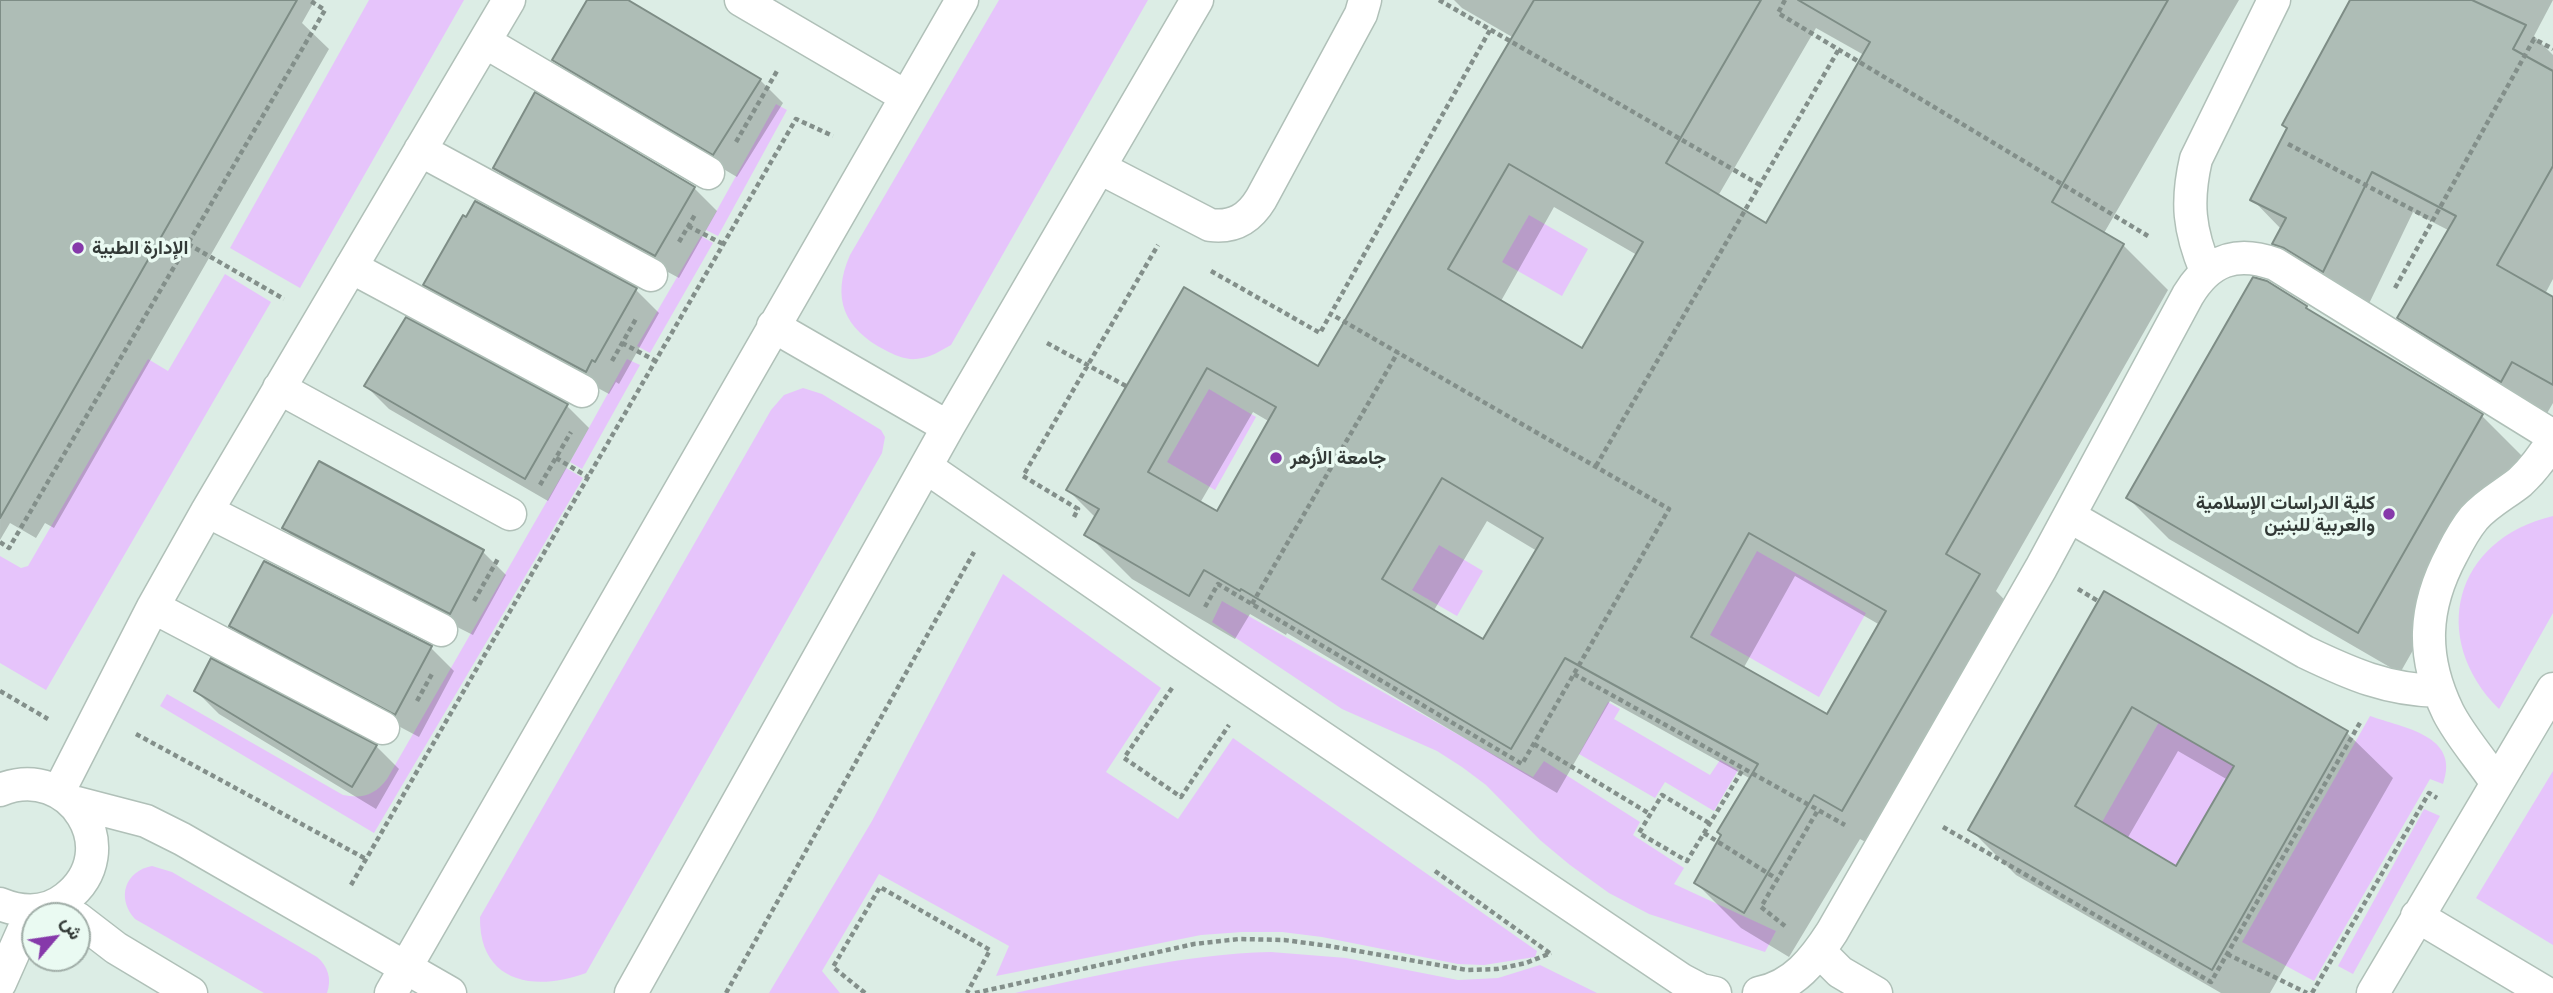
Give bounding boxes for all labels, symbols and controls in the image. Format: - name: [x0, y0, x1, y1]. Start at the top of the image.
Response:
- place label: الإدارة الطبية: [92, 237, 189, 259]
- marker: الإدارة الطبية: [70, 240, 86, 256]
- place label: جامعة الأزهر: [1290, 447, 1386, 469]
- marker: جامعة الأزهر: [1268, 450, 1284, 466]
- place label: كلية الدراسات الإسلامية والعربية للبنين: [2196, 492, 2375, 536]
- marker: كلية الدراسات الإسلامية والعربية للبنين: [2381, 506, 2397, 522]
- north arrow: [21, 902, 91, 972]
- text: ش: [57, 912, 88, 943]

